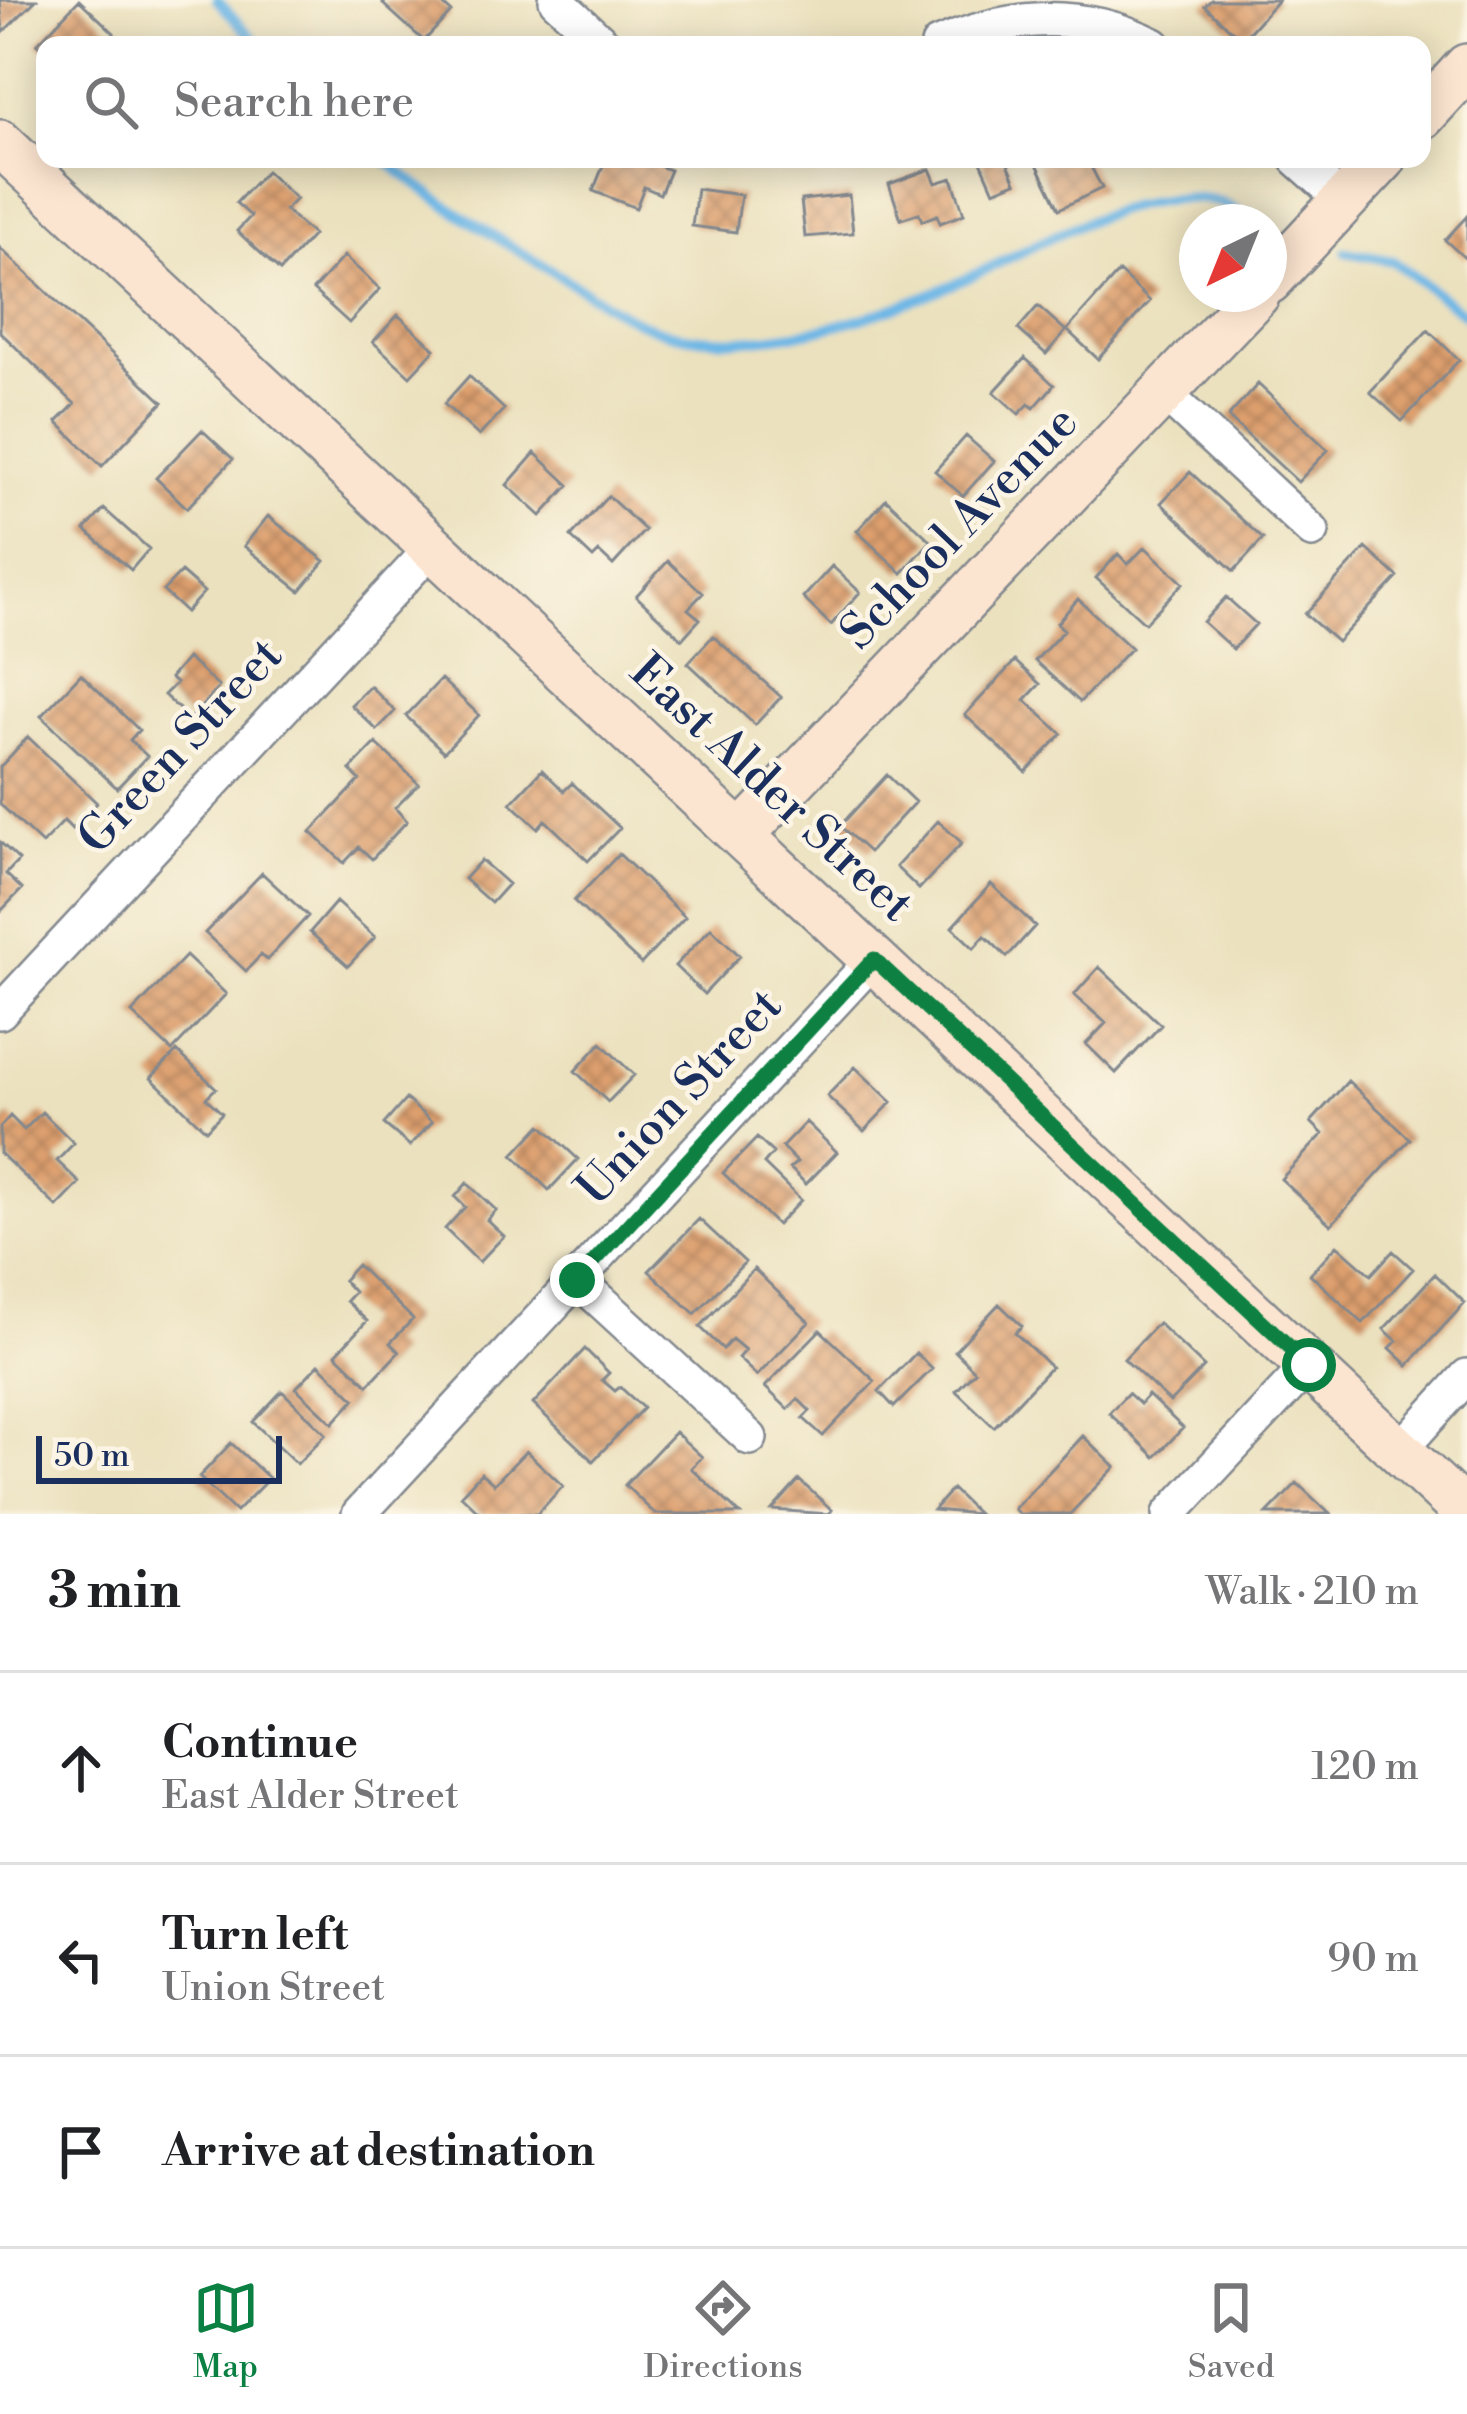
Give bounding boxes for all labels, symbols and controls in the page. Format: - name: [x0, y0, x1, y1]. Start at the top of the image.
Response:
- search box: [36, 36, 1431, 168]
- icon: search: [78, 69, 144, 135]
- text: Search here: [174, 74, 414, 131]
- north arrow: [1179, 204, 1287, 312]
- street label: School Avenue: [829, 393, 1091, 663]
- street label: Green Street: [66, 627, 296, 867]
- street label: East Alder Street: [617, 642, 925, 936]
- street label: Union Street: [564, 977, 796, 1219]
- route end: [550, 1253, 604, 1307]
- route start: [1282, 1338, 1336, 1392]
- scale bar: [36, 1430, 282, 1483]
- text: 50 m: [54, 1436, 130, 1477]
- text: 3 min: [48, 1560, 181, 1624]
- text: Walk · 210 m: [1206, 1568, 1419, 1617]
- text: Continue: [162, 1715, 358, 1772]
- icon: ahead: [48, 1735, 114, 1801]
- text: 120 m: [1311, 1743, 1419, 1792]
- text: East Alder Street: [162, 1772, 459, 1821]
- text: Turn left: [162, 1907, 348, 1964]
- icon: left: [48, 1927, 114, 1993]
- text: 90 m: [1327, 1935, 1419, 1984]
- text: Union Street: [162, 1964, 385, 2013]
- icon: arrive: [48, 2119, 114, 2185]
- text: Arrive at destination: [162, 2123, 595, 2180]
- tab: Map: [193, 2275, 259, 2388]
- tab: Directions: [644, 2275, 803, 2388]
- tab: Saved: [1188, 2275, 1274, 2388]

